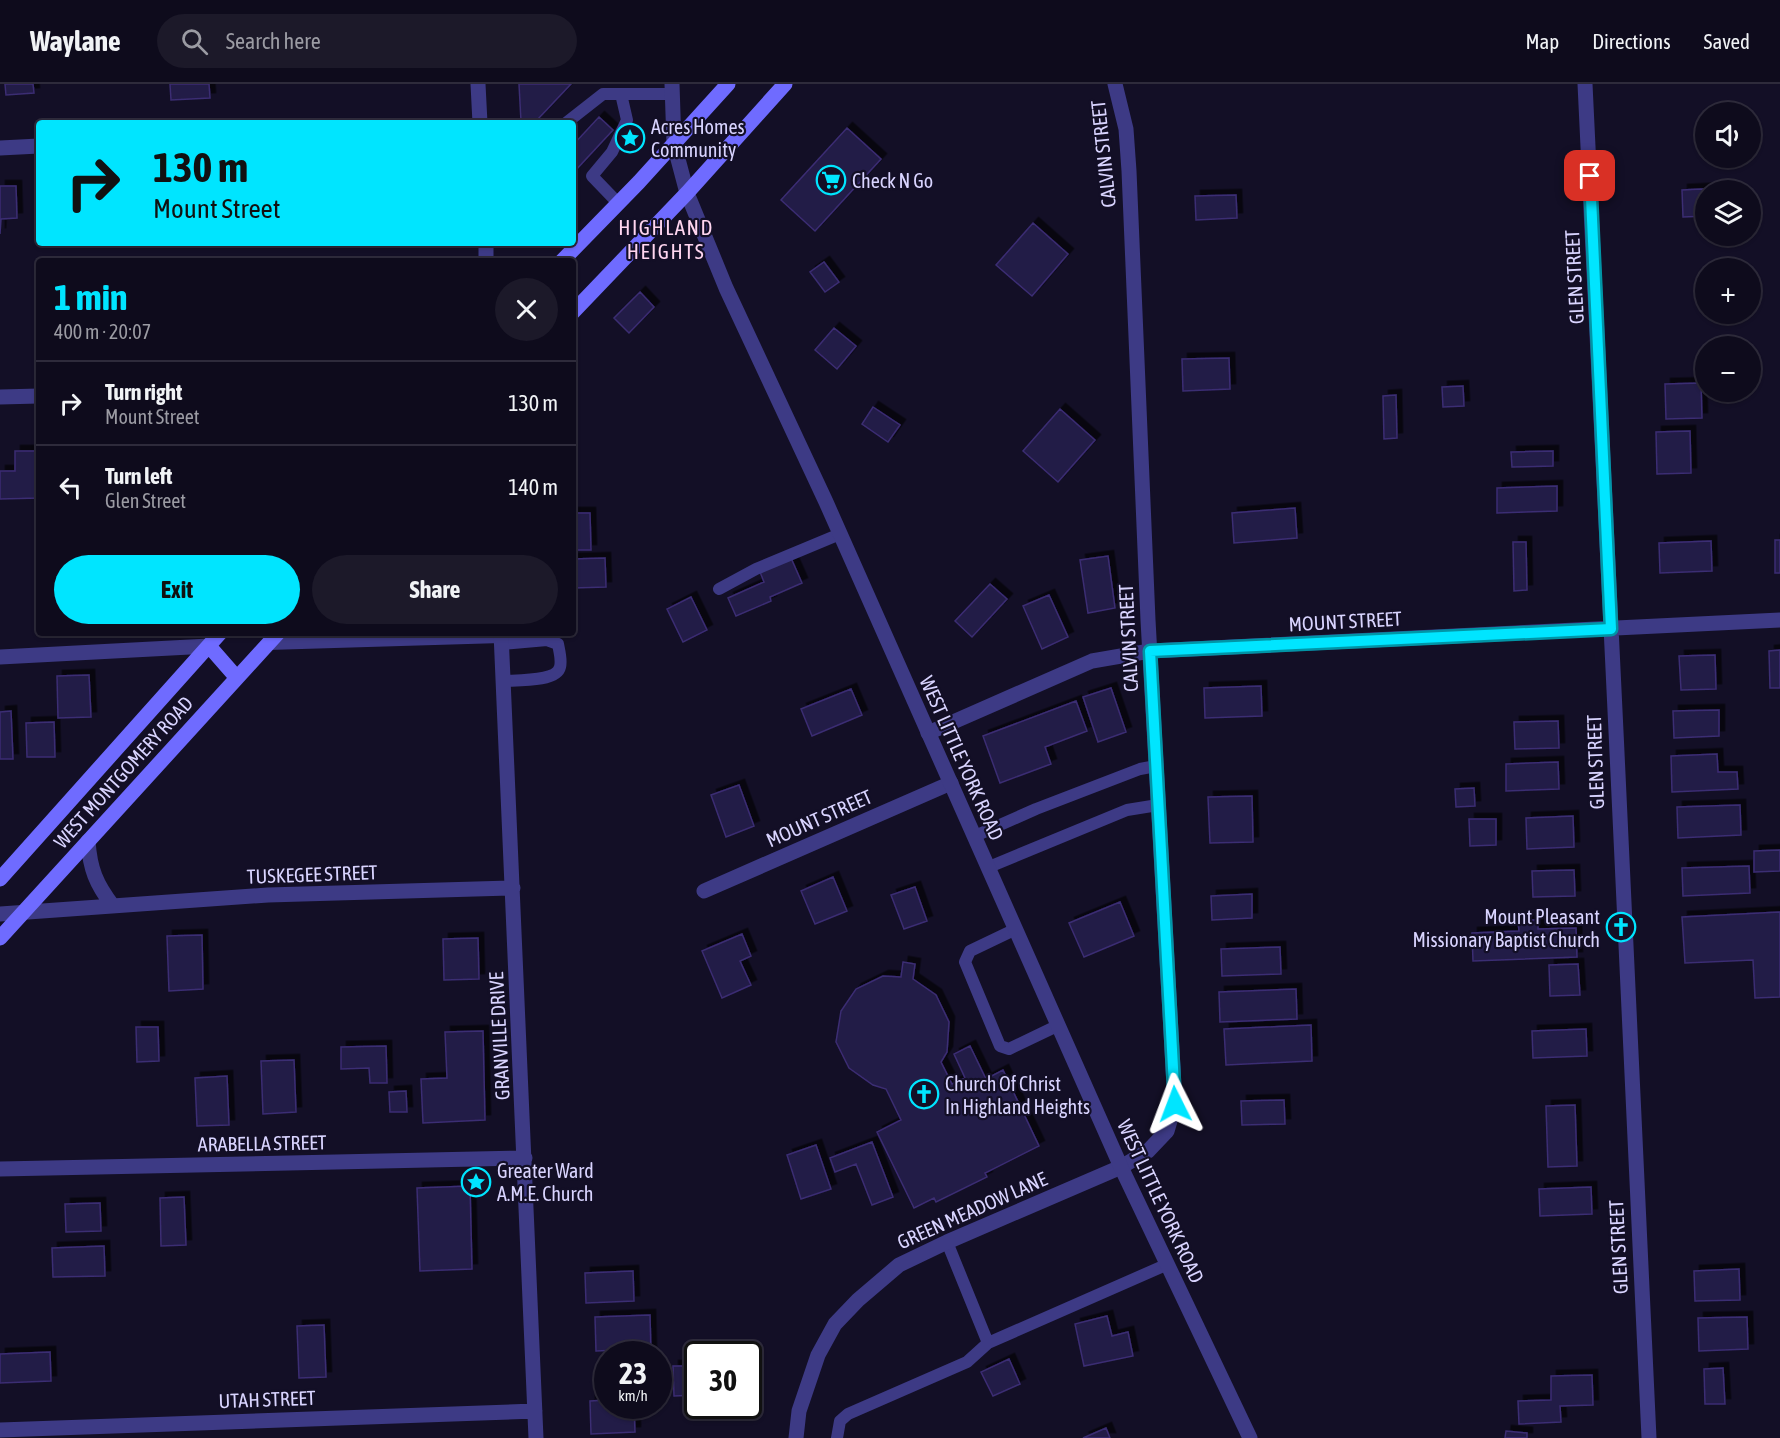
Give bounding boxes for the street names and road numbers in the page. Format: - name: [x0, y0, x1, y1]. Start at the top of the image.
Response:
- street label: CALVIN STREET: [1086, 99, 1120, 209]
- street label: GLEN STREET: [1560, 229, 1588, 325]
- street label: CALVIN STREET: [1114, 583, 1142, 692]
- street label: MOUNT STREET: [1288, 607, 1402, 635]
- street label: WEST LITTLE YORK ROAD: [915, 672, 1009, 844]
- street label: WEST MONTGOMERY ROAD: [49, 691, 197, 853]
- street label: GLEN STREET: [1582, 714, 1608, 810]
- street label: MOUNT STREET: [763, 784, 876, 852]
- street label: TUSKEGEE STREET: [246, 860, 378, 888]
- street label: GRANVILLE DRIVE: [484, 971, 514, 1101]
- street label: WEST LITTLE YORK ROAD: [1113, 1116, 1209, 1286]
- street label: ARABELLA STREET: [197, 1130, 327, 1156]
- street label: GREEN MEADOW LANE: [893, 1166, 1051, 1253]
- street label: GLEN STREET: [1604, 1199, 1632, 1295]
- street label: UTAH STREET: [218, 1386, 316, 1412]

